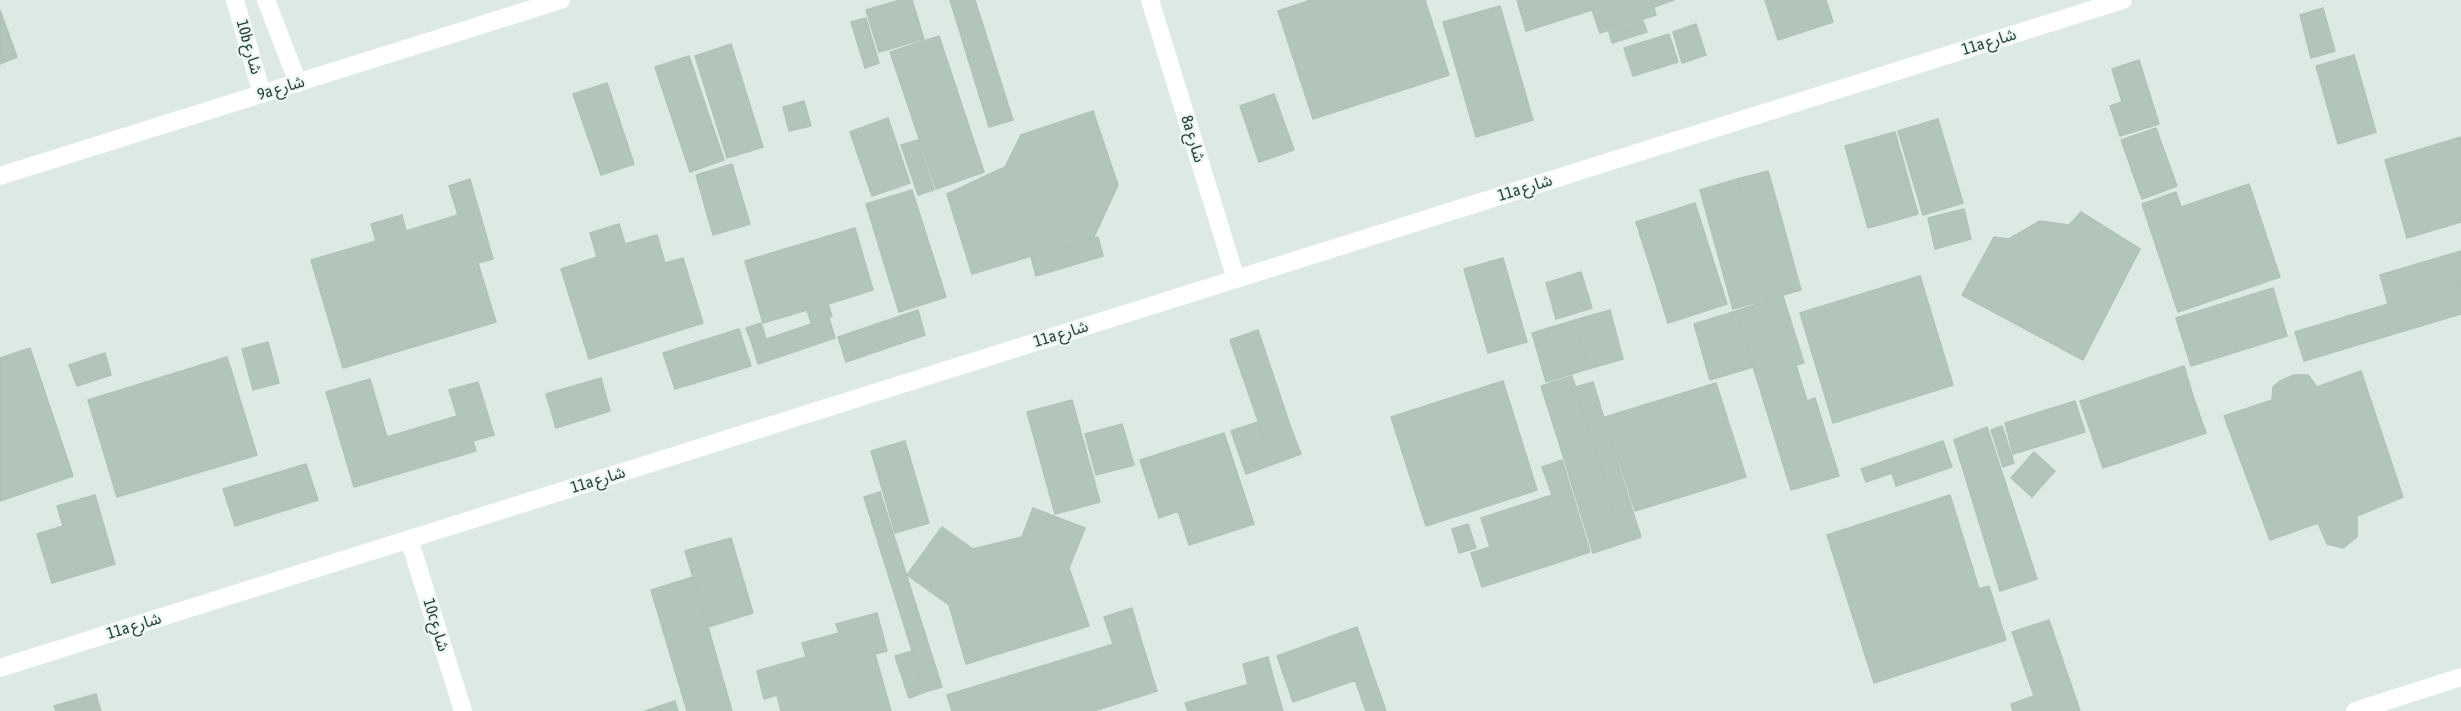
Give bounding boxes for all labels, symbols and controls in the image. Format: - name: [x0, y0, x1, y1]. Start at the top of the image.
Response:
- street label: 10b شارع: [232, 17, 266, 77]
- street label: 11a شارع: [1959, 25, 2019, 59]
- street label: 9a شارع: [255, 72, 307, 104]
- street label: 8a شارع: [1177, 113, 1209, 165]
- street label: 11a شارع: [1495, 171, 1555, 205]
- street label: 11a شارع: [1031, 317, 1091, 351]
- street label: 11a شارع: [568, 463, 628, 497]
- street label: 10c شارع: [419, 596, 453, 654]
- street label: 11a شارع: [104, 609, 164, 643]

